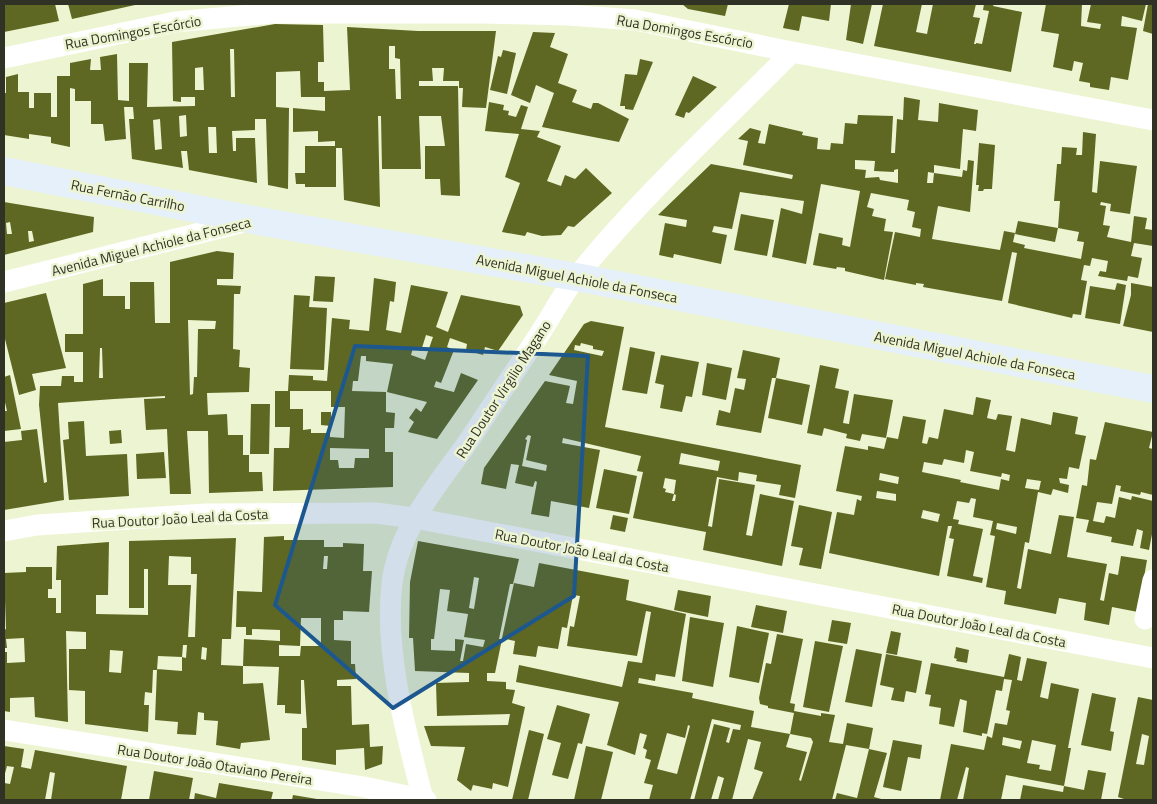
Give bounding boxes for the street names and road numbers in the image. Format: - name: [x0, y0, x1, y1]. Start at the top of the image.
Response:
- street label: Rua Domingos Escórcio: [615, 9, 755, 53]
- street label: Rua Domingos Escórcio: [63, 10, 203, 54]
- street label: Rua Fernão Carrilho: [69, 174, 187, 216]
- street label: Avenida Miguel Achiole da Fonseca: [49, 211, 253, 281]
- street label: Avenida Miguel Achiole da Fonseca: [475, 248, 679, 308]
- street label: Rua Doutor Virgilio Magano: [450, 316, 556, 462]
- street label: Avenida Miguel Achiole da Fonseca: [873, 325, 1077, 385]
- street label: Rua Doutor João Leal da Costa: [91, 503, 269, 533]
- street label: Rua Doutor João Leal da Costa: [493, 523, 671, 577]
- street label: Rua Doutor João Leal da Costa: [890, 598, 1068, 652]
- street label: Rua Doutor João Otaviano Pereira: [116, 738, 314, 790]

